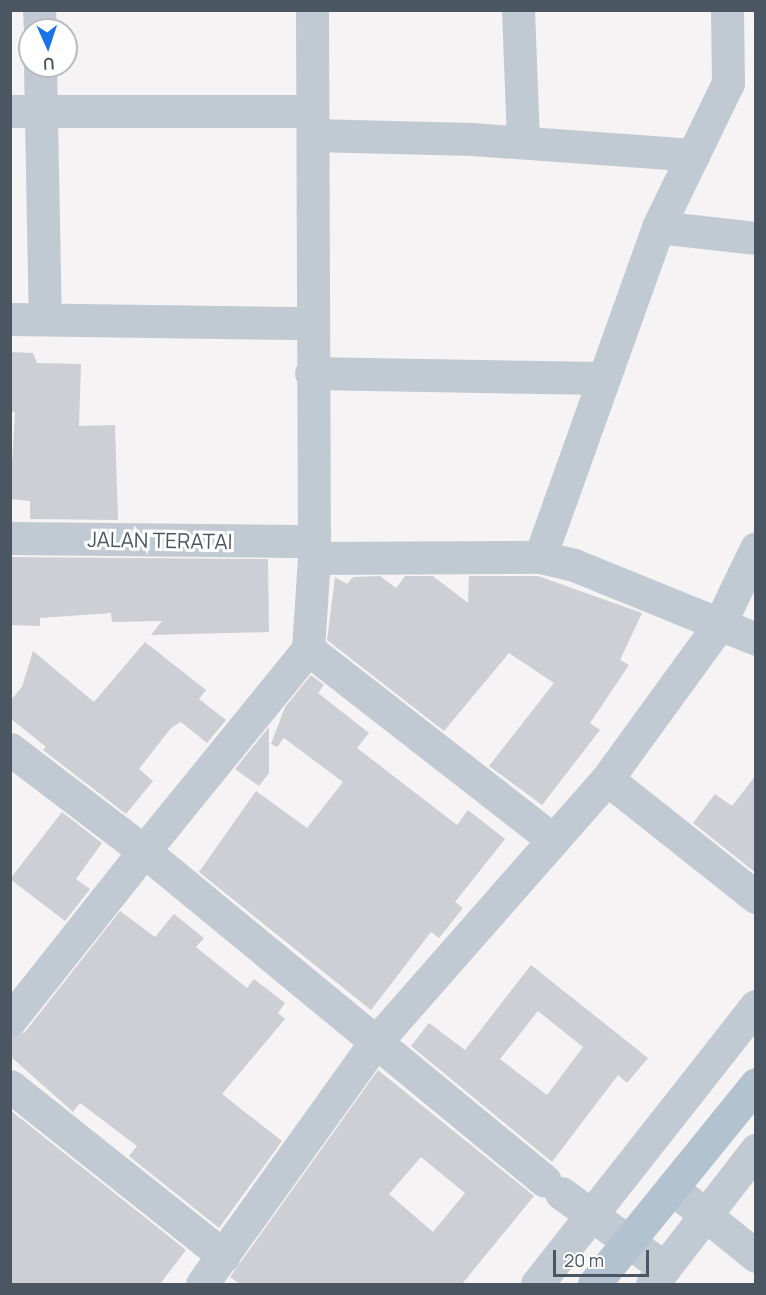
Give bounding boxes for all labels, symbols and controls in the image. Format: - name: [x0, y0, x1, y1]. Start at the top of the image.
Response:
- north arrow: [18, 18, 78, 78]
- text: U: [43, 53, 55, 75]
- street label: JALAN TERATAI: [87, 526, 233, 554]
- scale bar: [556, 1238, 652, 1276]
- text: 20 m: [564, 1248, 604, 1272]

